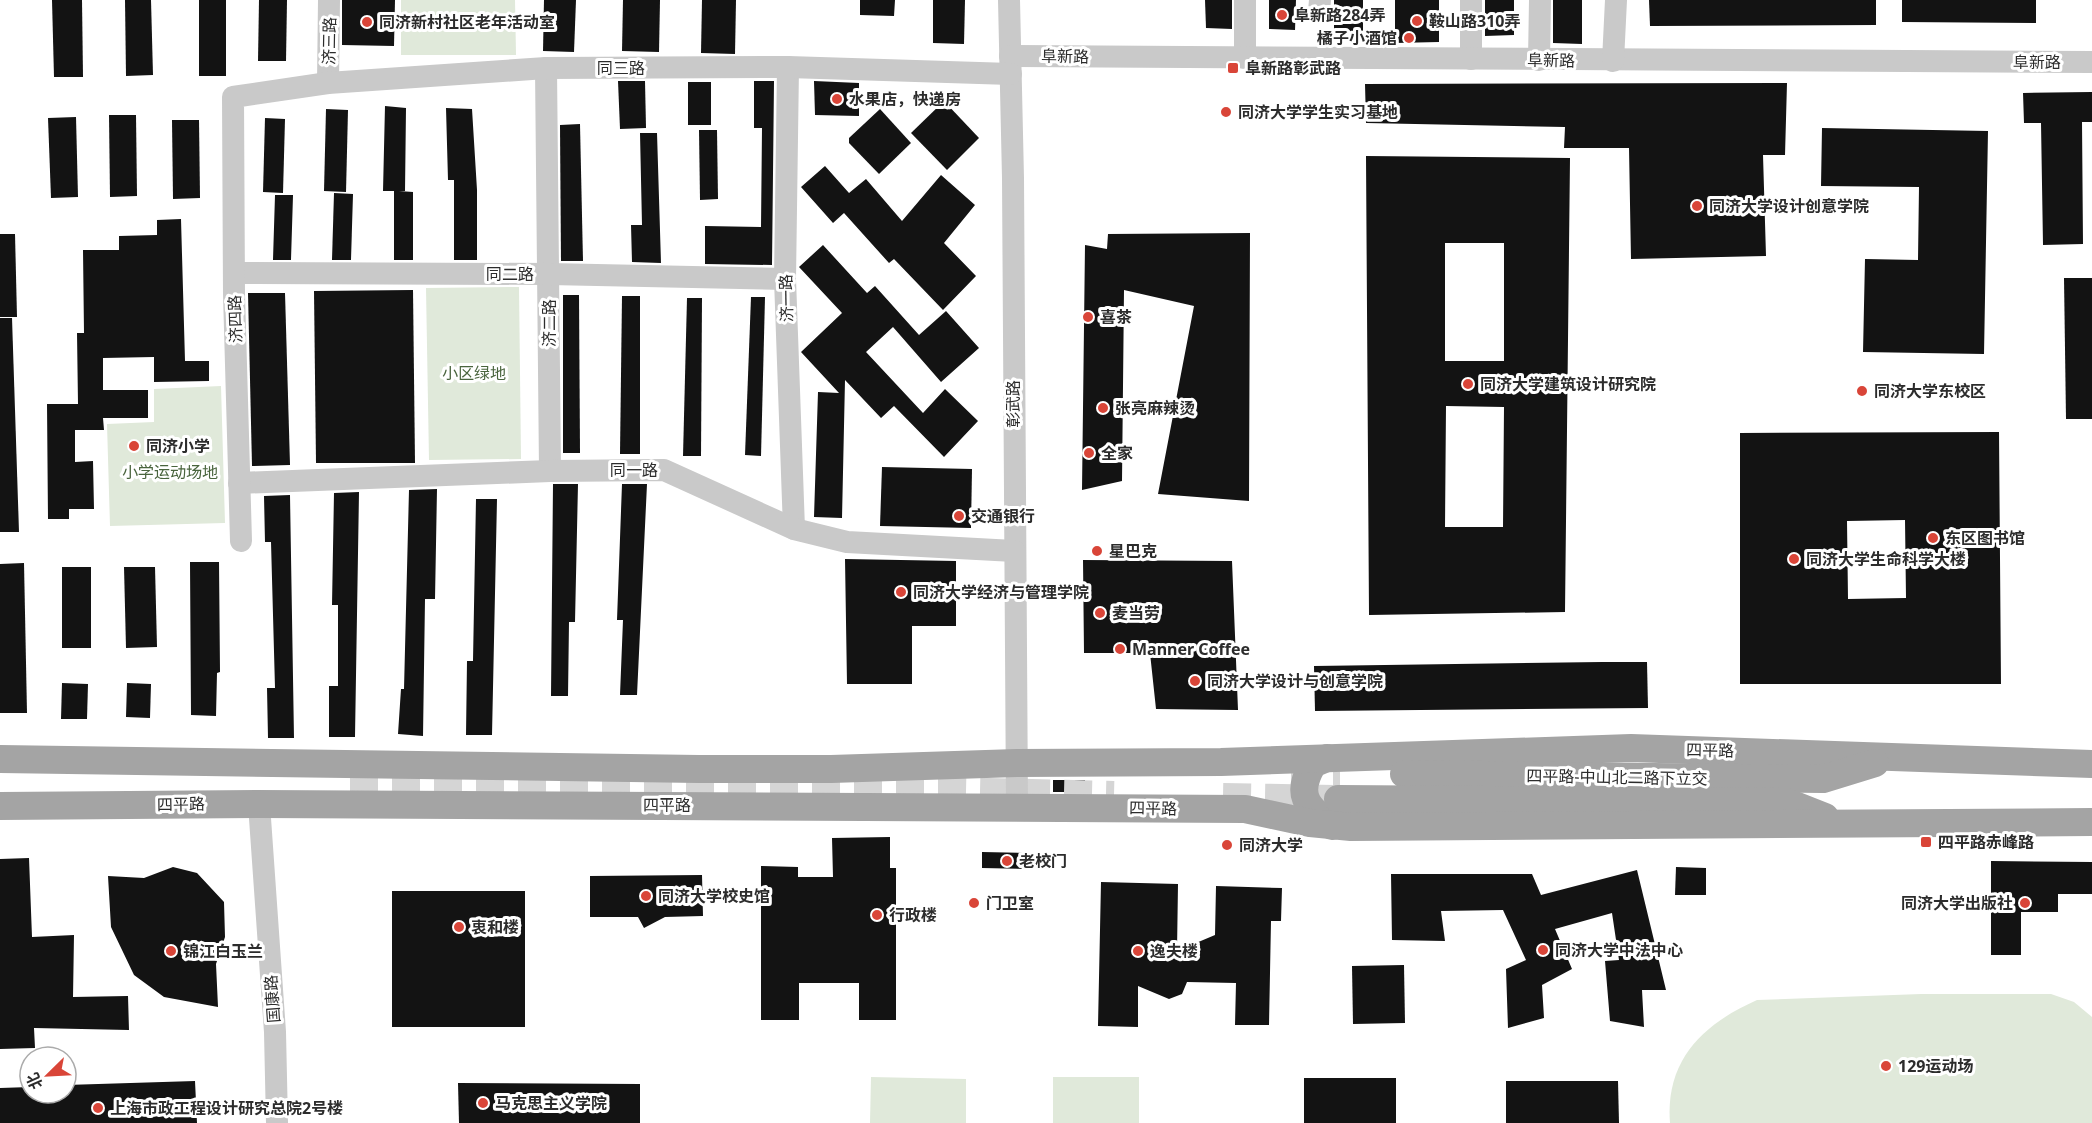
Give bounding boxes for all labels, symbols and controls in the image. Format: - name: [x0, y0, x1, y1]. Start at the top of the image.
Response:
- place label: 阜新路284弄: [1294, 4, 1385, 26]
- marker: 阜新路284弄: [1275, 8, 1289, 22]
- place label: 鞍山路310弄: [1429, 10, 1520, 32]
- place label: 同济新村社区老年活动室: [379, 11, 555, 33]
- marker: 鞍山路310弄: [1410, 14, 1424, 28]
- marker: 同济新村社区老年活动室: [360, 15, 374, 29]
- street label: 济三路: [318, 17, 340, 65]
- place label: 橘子小酒馆: [1316, 27, 1397, 49]
- marker: 橘子小酒馆: [1402, 31, 1416, 45]
- street label: 阜新路: [1041, 45, 1089, 67]
- street label: 阜新路: [1527, 49, 1575, 71]
- street label: 阜新路: [2013, 51, 2061, 73]
- street label: 同三路: [597, 57, 645, 79]
- place label: 阜新路彰武路: [1245, 57, 1341, 79]
- marker: 阜新路彰武路: [1226, 61, 1240, 75]
- place label: 水果店，快递房: [849, 88, 961, 110]
- marker: 水果店，快递房: [830, 92, 844, 106]
- place label: 同济大学学生实习基地: [1238, 101, 1398, 123]
- marker: 同济大学学生实习基地: [1219, 105, 1233, 119]
- place label: 同济大学设计创意学院: [1709, 195, 1869, 217]
- marker: 同济大学设计创意学院: [1690, 199, 1704, 213]
- street label: 同二路: [486, 263, 534, 285]
- street label: 济一路: [775, 274, 797, 322]
- street label: 济四路: [223, 295, 247, 343]
- street label: 济二路: [538, 299, 560, 347]
- place label: 喜茶: [1100, 306, 1132, 328]
- marker: 喜茶: [1081, 310, 1095, 324]
- park label: 小区绿地: [442, 362, 506, 384]
- place label: 同济大学建筑设计研究院: [1480, 373, 1656, 395]
- marker: 同济大学建筑设计研究院: [1461, 377, 1475, 391]
- street label: 彰武路: [1002, 380, 1024, 428]
- place label: 同济大学东校区: [1874, 380, 1986, 402]
- marker: 同济大学东校区: [1855, 384, 1869, 398]
- place label: 张亮麻辣烫: [1115, 397, 1195, 419]
- marker: 张亮麻辣烫: [1096, 401, 1110, 415]
- place label: 同济小学: [146, 435, 210, 457]
- marker: 同济小学: [127, 439, 141, 453]
- place label: 全家: [1101, 442, 1133, 464]
- marker: 全家: [1082, 446, 1096, 460]
- street label: 同一路: [610, 459, 658, 481]
- park label: 小学运动场地: [122, 461, 218, 483]
- place label: 交通银行: [971, 505, 1035, 527]
- marker: 交通银行: [952, 509, 966, 523]
- place label: 东区图书馆: [1945, 527, 2025, 549]
- marker: 东区图书馆: [1926, 531, 1940, 545]
- place label: 星巴克: [1109, 540, 1157, 562]
- marker: 星巴克: [1090, 544, 1104, 558]
- place label: 同济大学生命科学大楼: [1806, 548, 1966, 570]
- marker: 同济大学生命科学大楼: [1787, 552, 1801, 566]
- place label: 同济大学经济与管理学院: [913, 581, 1089, 603]
- marker: 同济大学经济与管理学院: [894, 585, 908, 599]
- place label: 麦当劳: [1112, 602, 1160, 624]
- marker: 麦当劳: [1093, 606, 1107, 620]
- place label: Manner Coffee: [1132, 638, 1250, 660]
- marker: Manner Coffee: [1113, 642, 1127, 656]
- place label: 同济大学设计与创意学院: [1207, 670, 1383, 692]
- marker: 同济大学设计与创意学院: [1188, 674, 1202, 688]
- street label: 四平路: [1686, 739, 1734, 761]
- street label: 四平路-中山北二路下立交: [1526, 764, 1708, 790]
- street label: 四平路: [157, 793, 205, 815]
- street label: 四平路: [643, 794, 691, 816]
- street label: 四平路: [1129, 797, 1177, 819]
- place label: 四平路赤峰路: [1938, 831, 2034, 853]
- place label: 同济大学: [1239, 834, 1303, 856]
- marker: 四平路赤峰路: [1919, 835, 1933, 849]
- marker: 同济大学: [1220, 838, 1234, 852]
- place label: 老校门: [1019, 850, 1067, 872]
- marker: 老校门: [1000, 854, 1014, 868]
- place label: 同济大学校史馆: [658, 885, 770, 907]
- marker: 同济大学校史馆: [639, 889, 653, 903]
- place label: 门卫室: [986, 892, 1034, 914]
- place label: 同济大学出版社: [1901, 892, 2013, 914]
- marker: 门卫室: [967, 896, 981, 910]
- marker: 同济大学出版社: [2018, 896, 2032, 910]
- place label: 行政楼: [889, 904, 937, 926]
- marker: 行政楼: [870, 908, 884, 922]
- place label: 衷和楼: [471, 916, 519, 938]
- marker: 衷和楼: [452, 920, 466, 934]
- place label: 同济大学中法中心: [1555, 939, 1683, 961]
- place label: 锦江白玉兰: [183, 940, 263, 962]
- place label: 逸夫楼: [1150, 940, 1198, 962]
- marker: 同济大学中法中心: [1536, 943, 1550, 957]
- marker: 锦江白玉兰: [164, 944, 178, 958]
- marker: 逸夫楼: [1131, 944, 1145, 958]
- street label: 国康路: [259, 974, 285, 1024]
- north arrow: [18, 1045, 78, 1105]
- place label: 129运动场: [1898, 1055, 1973, 1077]
- marker: 129运动场: [1879, 1059, 1893, 1073]
- text: 北: [21, 1069, 48, 1093]
- place label: 马克思主义学院: [495, 1092, 607, 1114]
- marker: 马克思主义学院: [476, 1096, 490, 1110]
- place label: 上海市政工程设计研究总院2号楼: [110, 1097, 343, 1119]
- marker: 上海市政工程设计研究总院2号楼: [91, 1101, 105, 1115]

